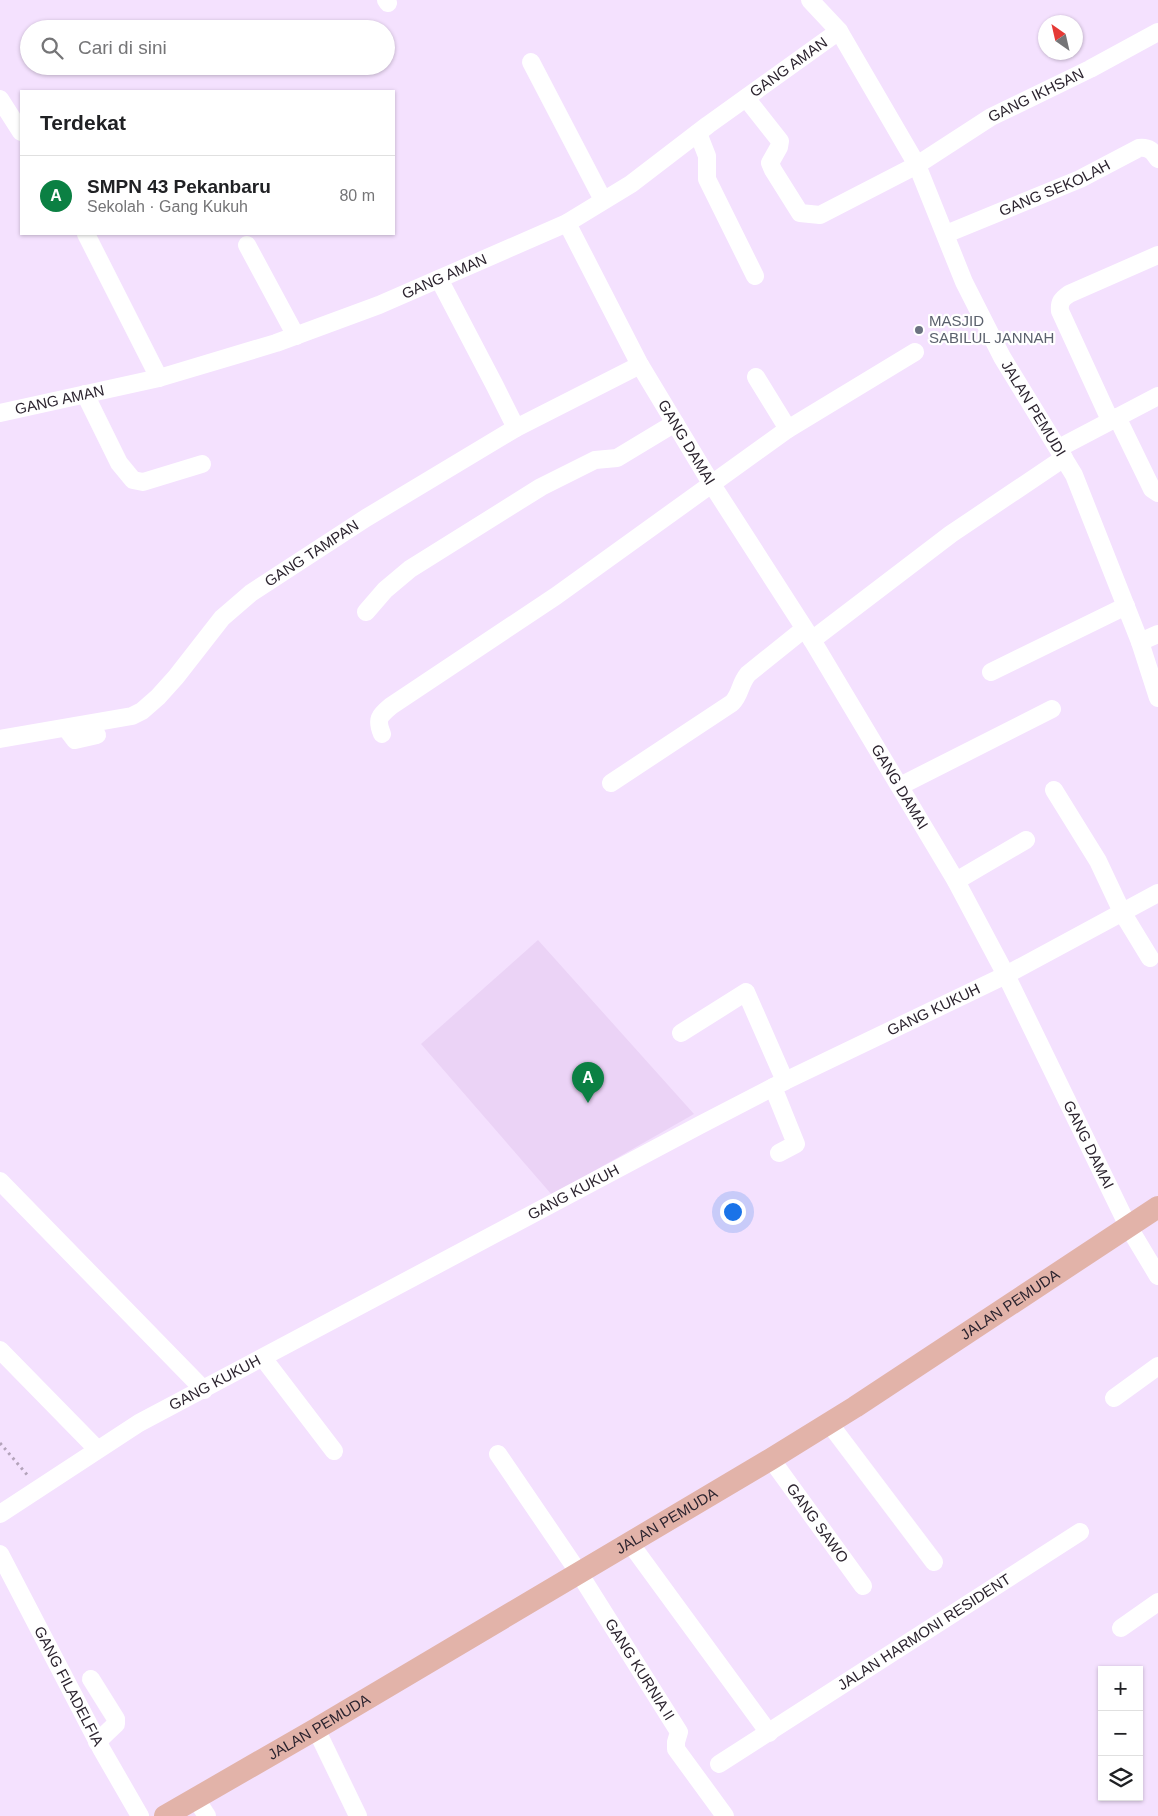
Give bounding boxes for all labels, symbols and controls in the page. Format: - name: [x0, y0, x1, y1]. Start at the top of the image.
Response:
- north arrow: [1038, 15, 1083, 60]
- search box: [20, 20, 395, 75]
- street label: GANG AMAN: [746, 33, 830, 100]
- icon: search: [38, 34, 66, 62]
- text: Cari di sini: [78, 37, 167, 58]
- street label: GANG IKHSAN: [985, 64, 1086, 125]
- text: Terdekat: [40, 111, 126, 134]
- street label: GANG SEKOLAH: [997, 156, 1113, 219]
- text: SMPN 43 Pekanbaru: [87, 176, 271, 197]
- text: A: [50, 187, 62, 204]
- text: 80 m: [339, 187, 375, 204]
- text: Sekolah · Gang Kukuh: [87, 198, 248, 215]
- street label: GANG AMAN: [399, 250, 489, 302]
- place label: MASJID SABILUL JANNAH: [929, 312, 1054, 346]
- marker: MASJID SABILUL JANNAH: [913, 324, 925, 336]
- street label: JALAN PEMUDI: [998, 357, 1070, 459]
- street label: GANG AMAN: [13, 381, 106, 417]
- street label: GANG DAMAI: [655, 397, 719, 488]
- street label: GANG TAMPAN: [261, 516, 362, 590]
- street label: GANG DAMAI: [868, 741, 932, 832]
- street label: GANG KUKUH: [884, 980, 983, 1039]
- pin: A: [572, 1062, 604, 1103]
- street label: GANG DAMAI: [1060, 1098, 1118, 1191]
- street label: GANG KUKUH: [525, 1161, 622, 1223]
- your location: [720, 1199, 746, 1225]
- street label: JALAN PEMUDA: [957, 1265, 1063, 1343]
- street label: GANG KUKUH: [166, 1351, 263, 1413]
- street label: GANG SAWO: [783, 1480, 852, 1566]
- street label: JALAN PEMUDA: [613, 1484, 720, 1557]
- street label: JALAN HARMONI RESIDENT: [834, 1570, 1014, 1693]
- street label: GANG KURNIA II: [602, 1615, 678, 1723]
- street label: GANG FILADELFIA: [31, 1623, 107, 1749]
- map controls: [1098, 1666, 1143, 1801]
- button: +: [1098, 1666, 1143, 1711]
- street label: JALAN PEMUDA: [265, 1690, 373, 1763]
- button: −: [1098, 1711, 1143, 1756]
- button: layers: [1098, 1756, 1143, 1801]

